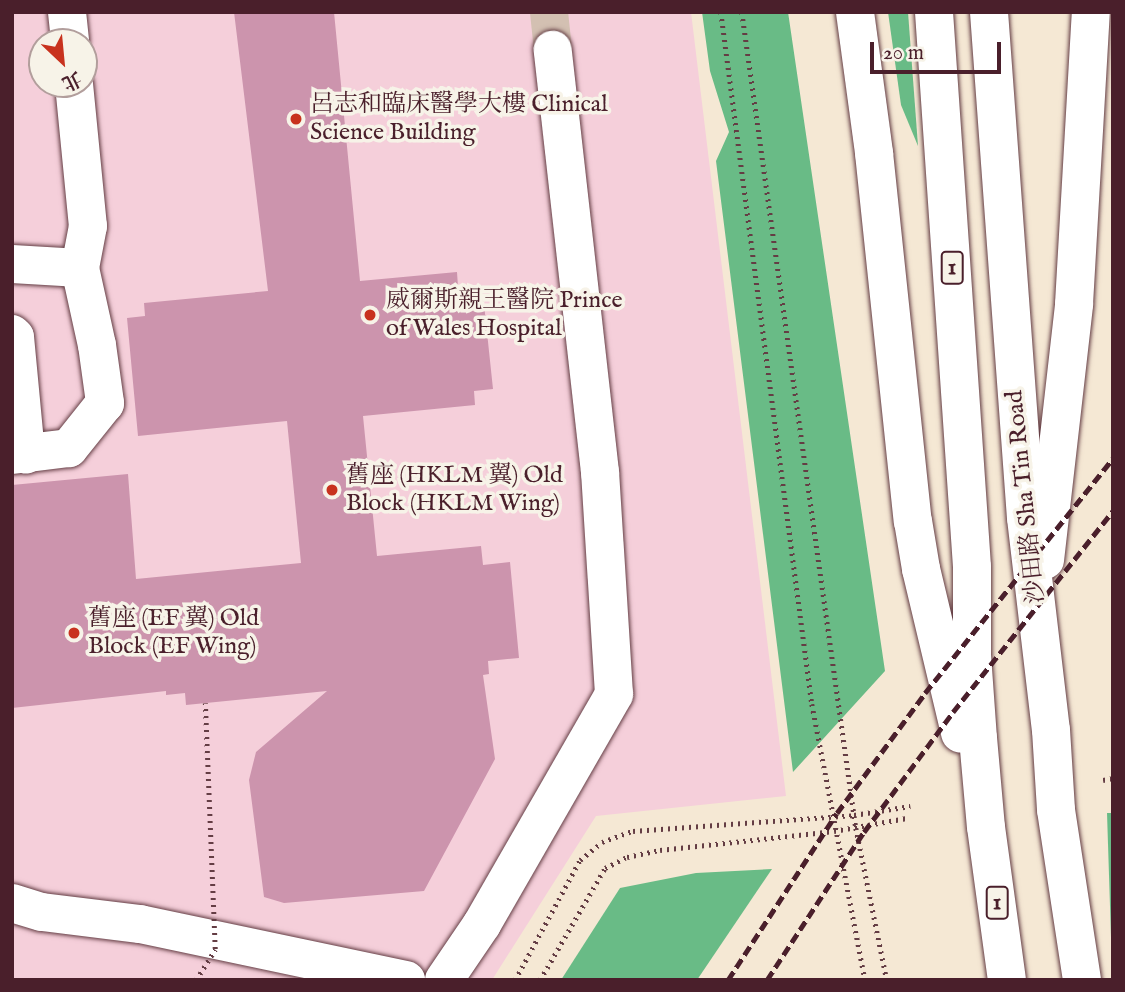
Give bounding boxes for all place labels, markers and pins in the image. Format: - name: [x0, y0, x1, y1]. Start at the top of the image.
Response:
- place label: 呂志和臨床醫學大樓 Clinical Science Building: [310, 91, 608, 147]
- marker: 呂志和臨床醫學大樓 Clinical Science Building: [288, 111, 304, 127]
- place label: 威爾斯親王醫院 Prince of Wales Hospital: [386, 287, 622, 343]
- marker: 威爾斯親王醫院 Prince of Wales Hospital: [360, 305, 380, 325]
- place label: 舊座 (HKLM 翼) Old Block (HKLM Wing): [346, 462, 563, 518]
- marker: 舊座 (HKLM 翼) Old Block (HKLM Wing): [324, 482, 340, 498]
- place label: 舊座 (EF 翼) Old Block (EF Wing): [88, 605, 259, 661]
- marker: 舊座 (EF 翼) Old Block (EF Wing): [66, 625, 82, 641]

